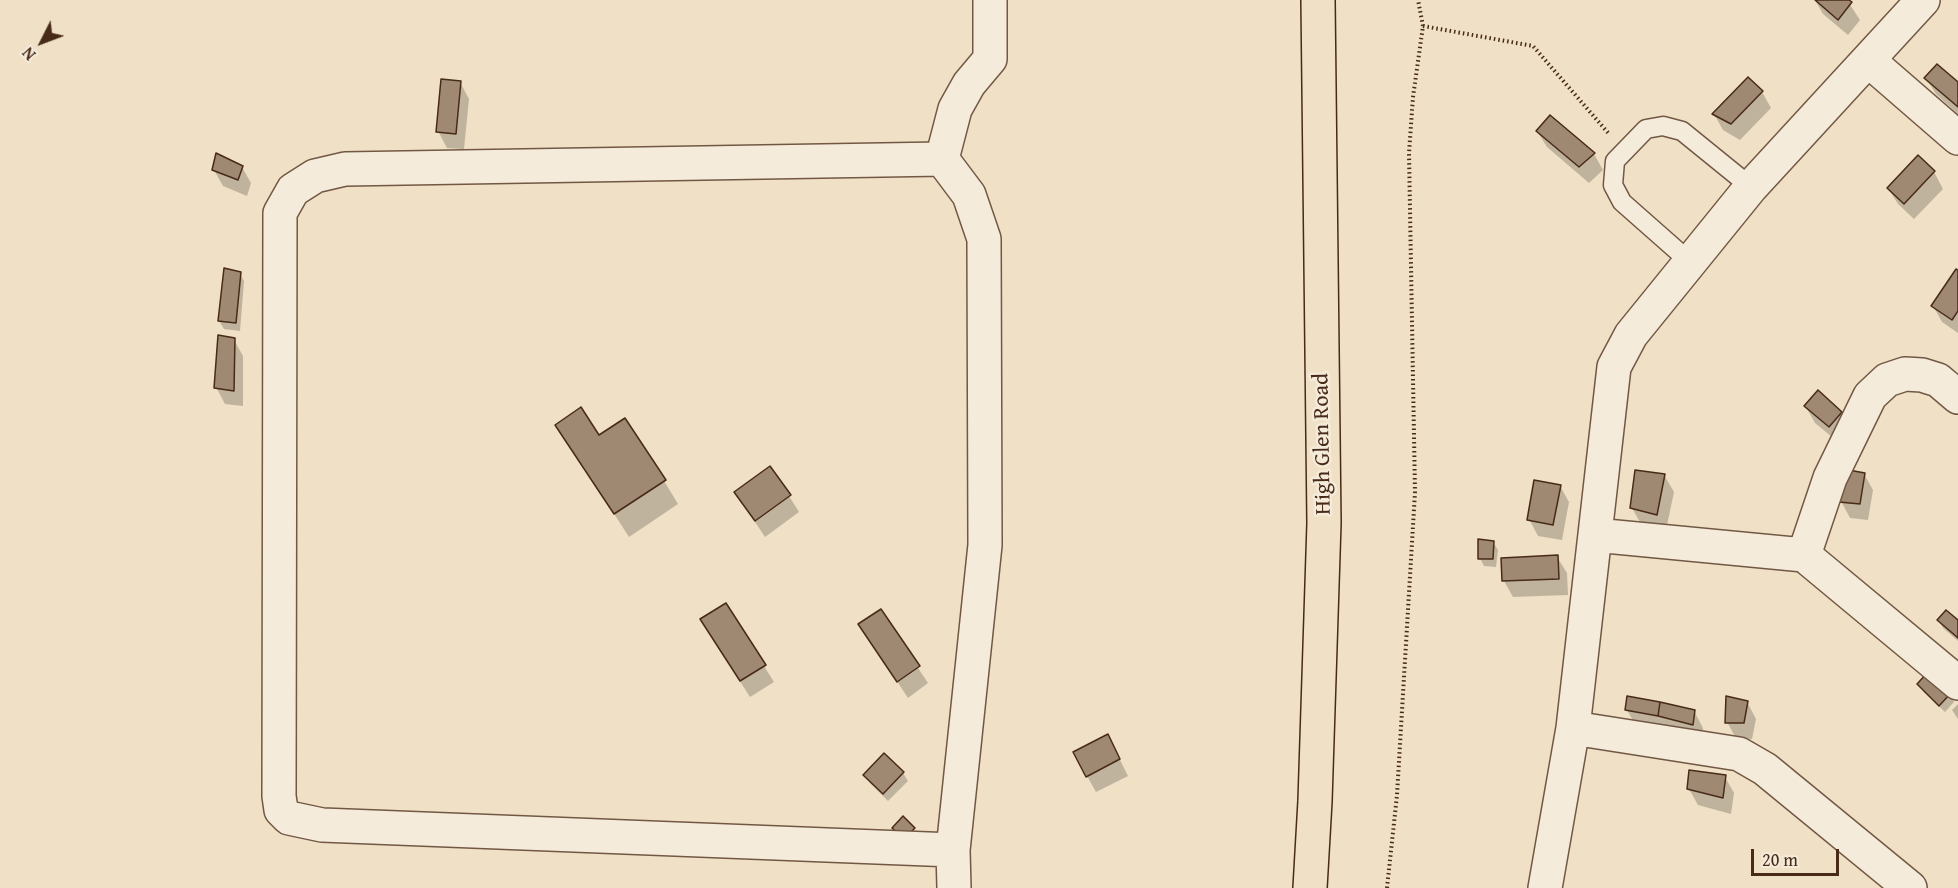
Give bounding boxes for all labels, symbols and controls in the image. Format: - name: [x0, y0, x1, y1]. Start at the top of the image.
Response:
- north arrow: [12, 12, 72, 72]
- text: N: [16, 42, 41, 66]
- street label: High Glen Road: [1309, 373, 1337, 515]
- scale bar: [1754, 837, 1842, 875]
- text: 20 m: [1762, 846, 1798, 873]

